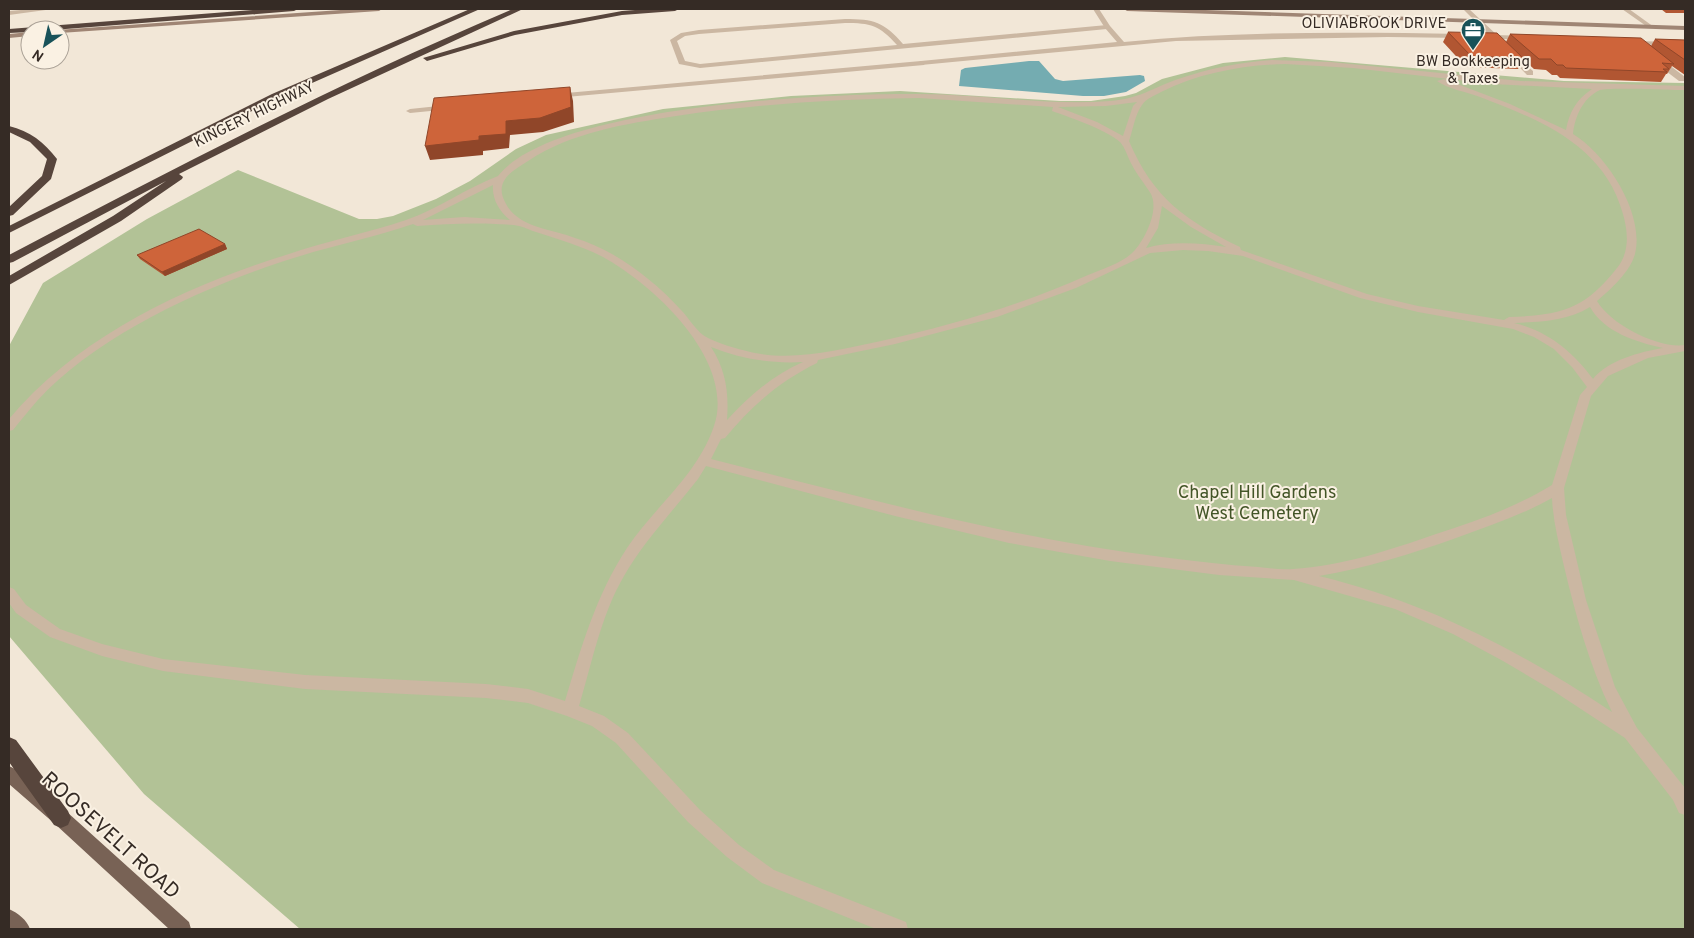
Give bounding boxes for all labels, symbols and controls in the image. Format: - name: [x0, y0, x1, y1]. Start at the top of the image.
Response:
- street label: OLIVIABROOK DRIVE: [1302, 15, 1446, 34]
- office icon: BW Bookkeeping & Taxes: [1460, 17, 1486, 51]
- north arrow: [20, 20, 70, 70]
- text: N: [30, 45, 47, 64]
- place label: BW Bookkeeping & Taxes: [1416, 53, 1530, 89]
- street label: KINGERY HIGHWAY: [191, 78, 318, 153]
- park label: Chapel Hill Gardens West Cemetery: [1178, 482, 1336, 526]
- street label: ROOSEVELT ROAD: [35, 766, 185, 906]

